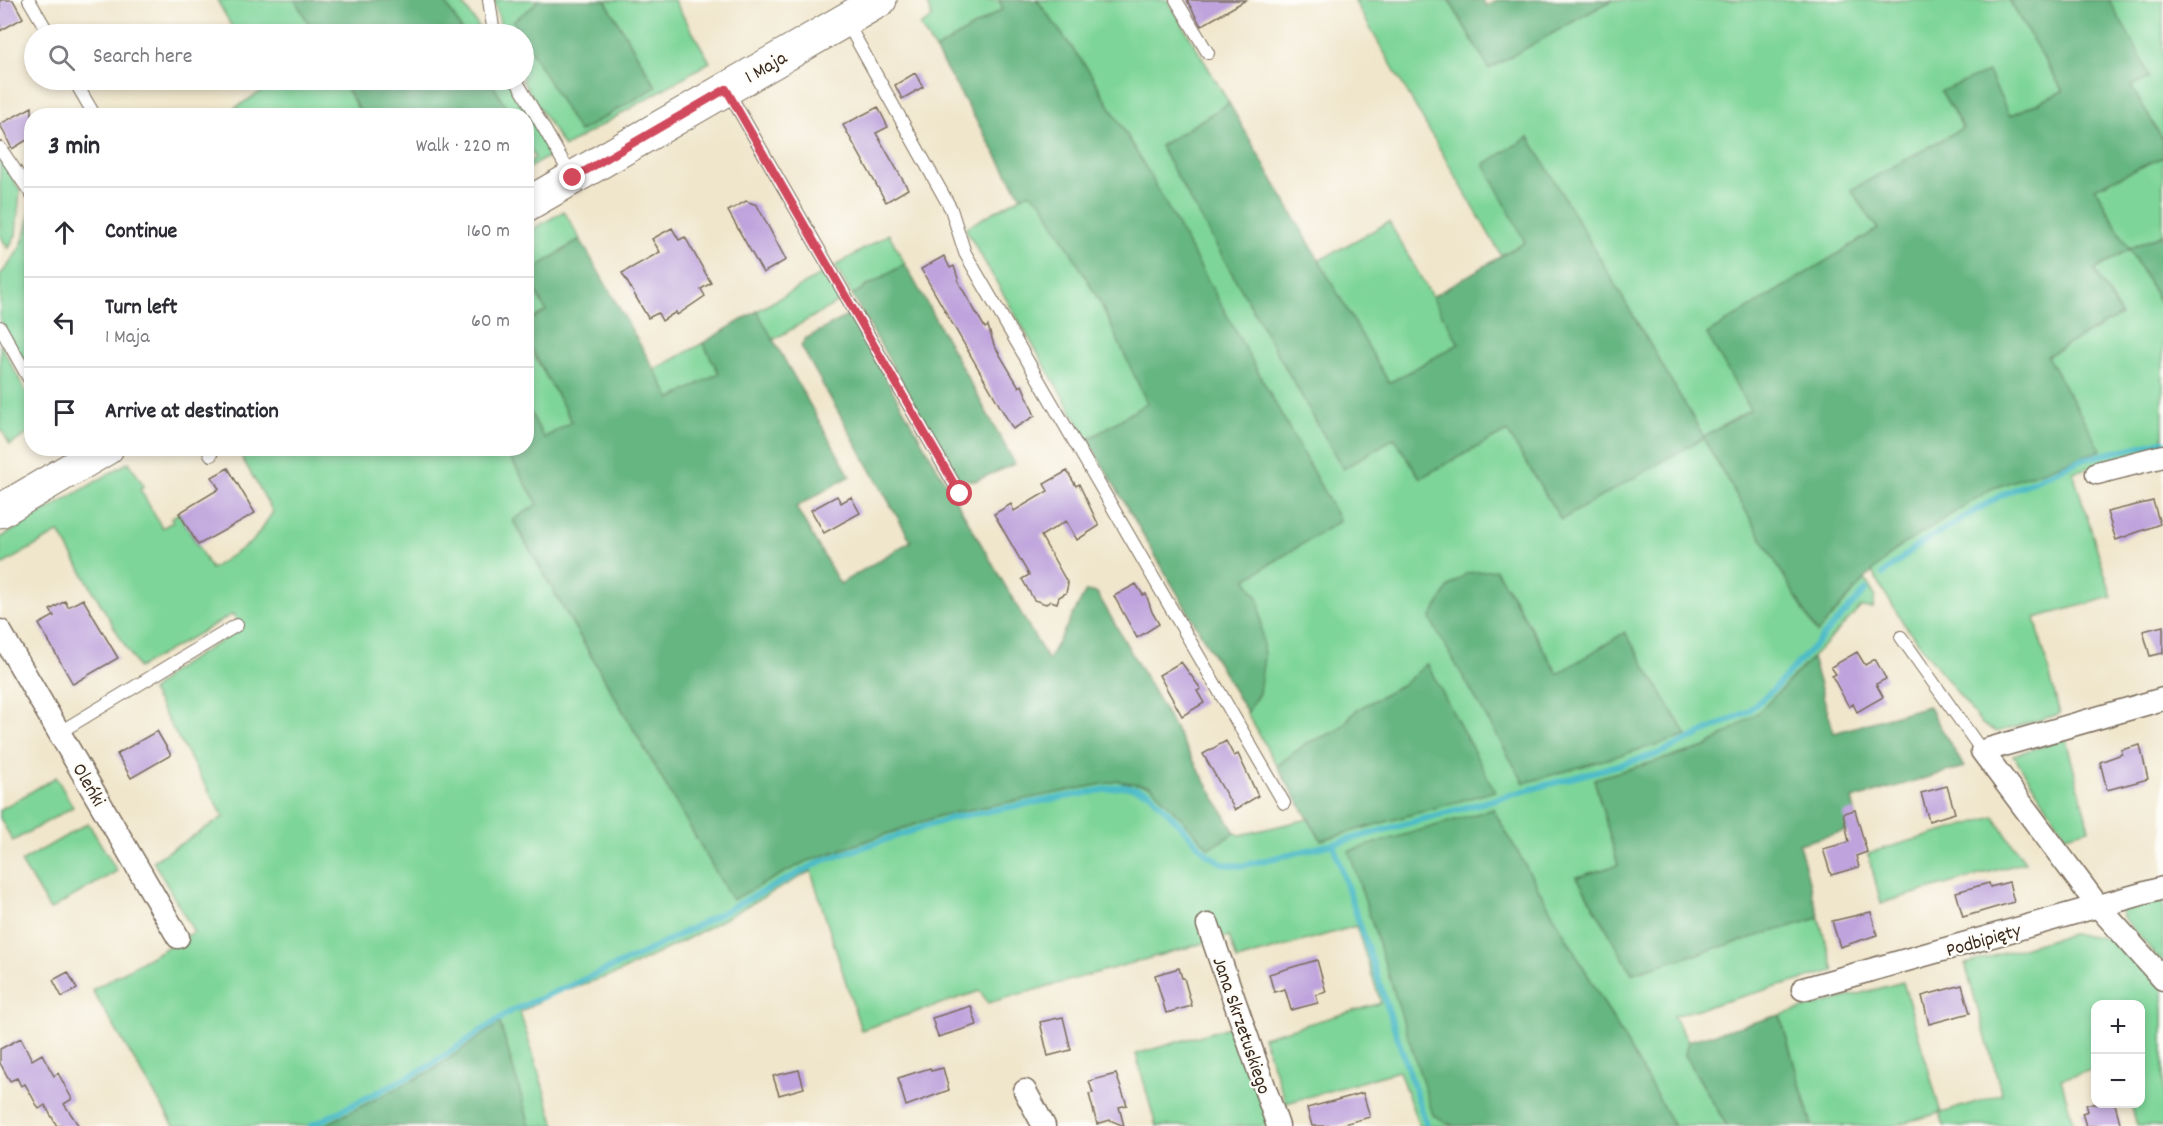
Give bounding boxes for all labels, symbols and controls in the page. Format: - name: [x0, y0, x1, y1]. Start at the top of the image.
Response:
- search box: [24, 24, 534, 90]
- icon: search: [45, 41, 78, 74]
- text: Search here: [93, 42, 192, 73]
- street label: 1 Maja: [740, 45, 793, 92]
- text: 3 min: [48, 129, 100, 166]
- text: Walk · 220 m: [416, 133, 510, 161]
- route end: [559, 164, 585, 190]
- icon: ahead: [48, 216, 81, 249]
- text: Continue: [105, 217, 177, 248]
- text: 160 m: [467, 218, 510, 246]
- text: Turn left: [105, 293, 177, 324]
- icon: left: [48, 306, 81, 339]
- text: 60 m: [471, 308, 510, 336]
- text: 1 Maja: [105, 324, 150, 352]
- icon: arrive: [48, 396, 81, 429]
- text: Arrive at destination: [105, 397, 279, 428]
- route start: [946, 480, 972, 506]
- street label: Oleńki: [64, 759, 111, 813]
- street label: Podbipięty: [1943, 918, 2025, 966]
- street label: Jana Skrzetuskiego: [1204, 954, 1277, 1098]
- map controls: [2091, 1000, 2145, 1108]
- button: +: [2091, 1000, 2145, 1054]
- button: −: [2091, 1054, 2145, 1108]

